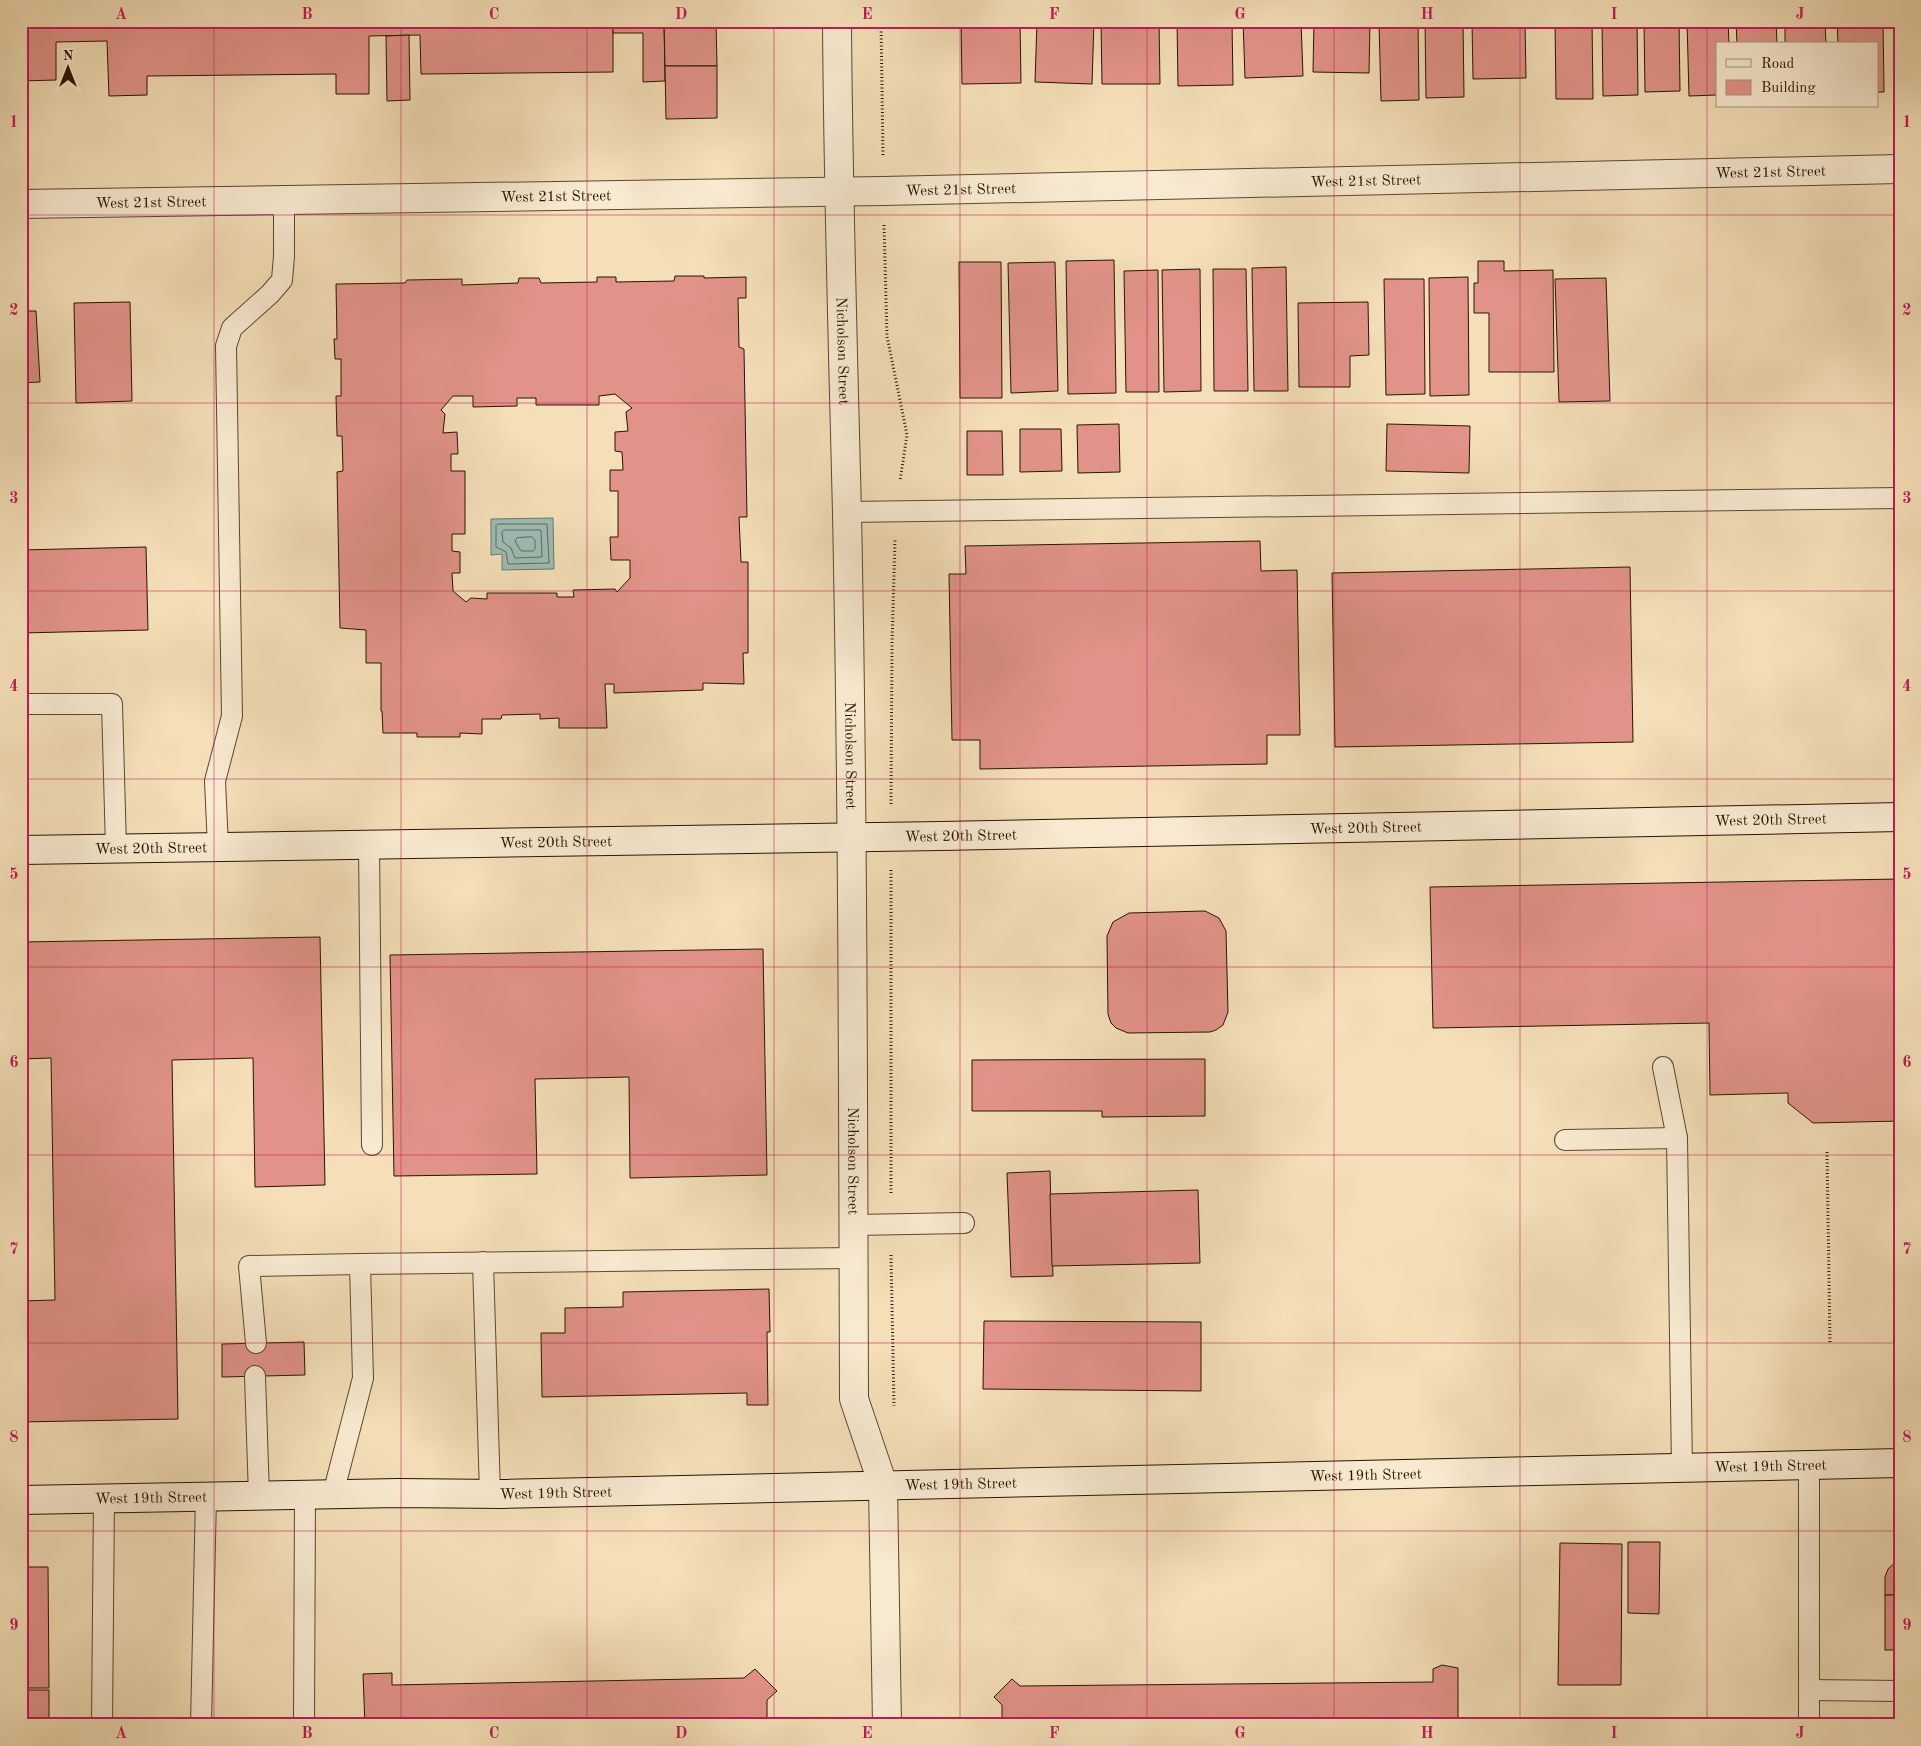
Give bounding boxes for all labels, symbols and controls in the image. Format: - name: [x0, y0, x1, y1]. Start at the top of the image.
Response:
- text: A: [115, 7, 127, 23]
- text: B: [301, 7, 313, 23]
- text: C: [489, 7, 499, 23]
- text: D: [675, 7, 687, 23]
- text: E: [861, 7, 873, 23]
- text: F: [1049, 7, 1060, 23]
- text: G: [1234, 7, 1246, 23]
- text: H: [1420, 7, 1434, 23]
- text: I: [1610, 7, 1618, 23]
- text: J: [1796, 7, 1805, 23]
- north arrow: [42, 42, 92, 92]
- legend: [1716, 42, 1878, 108]
- text: N: [63, 49, 74, 63]
- text: Road: [1761, 57, 1795, 72]
- text: Building: [1761, 81, 1816, 96]
- text: 1: [9, 115, 19, 131]
- text: 1: [1902, 115, 1912, 131]
- street label: West 21st Street: [1715, 165, 1826, 182]
- street label: West 21st Street: [1310, 173, 1421, 191]
- street label: West 21st Street: [905, 182, 1016, 200]
- street label: West 21st Street: [501, 189, 611, 206]
- street label: West 21st Street: [96, 195, 206, 212]
- street label: Nicholson Street: [833, 297, 850, 405]
- text: 2: [9, 303, 19, 319]
- text: 2: [1902, 303, 1912, 319]
- text: 3: [9, 491, 19, 507]
- text: 3: [1902, 491, 1912, 507]
- text: 4: [9, 679, 19, 695]
- text: 4: [1902, 679, 1912, 695]
- street label: Nicholson Street: [841, 702, 857, 810]
- street label: West 20th Street: [1714, 812, 1827, 830]
- street label: West 20th Street: [1310, 820, 1422, 838]
- street label: West 20th Street: [905, 828, 1017, 846]
- street label: West 20th Street: [500, 835, 612, 852]
- street label: West 20th Street: [95, 841, 207, 858]
- text: 5: [9, 867, 19, 883]
- text: 5: [1902, 867, 1912, 883]
- text: 6: [9, 1055, 19, 1071]
- text: 6: [1902, 1055, 1912, 1071]
- street label: Nicholson Street: [844, 1107, 859, 1215]
- text: 7: [9, 1242, 19, 1258]
- text: 7: [1902, 1242, 1912, 1258]
- text: 8: [9, 1430, 19, 1446]
- text: 8: [1902, 1430, 1912, 1446]
- street label: West 19th Street: [1714, 1459, 1827, 1476]
- street label: West 19th Street: [1309, 1468, 1422, 1485]
- street label: West 19th Street: [905, 1477, 1017, 1494]
- street label: West 19th Street: [500, 1486, 612, 1503]
- street label: West 19th Street: [95, 1491, 207, 1508]
- text: 9: [9, 1618, 19, 1634]
- text: 9: [1902, 1618, 1912, 1634]
- text: A: [115, 1726, 127, 1742]
- text: B: [301, 1726, 313, 1742]
- text: C: [489, 1726, 499, 1742]
- text: D: [675, 1726, 687, 1742]
- text: E: [861, 1726, 873, 1742]
- text: F: [1049, 1726, 1060, 1742]
- text: G: [1234, 1726, 1246, 1742]
- text: H: [1420, 1726, 1434, 1742]
- text: I: [1610, 1726, 1618, 1742]
- text: J: [1796, 1726, 1805, 1742]

